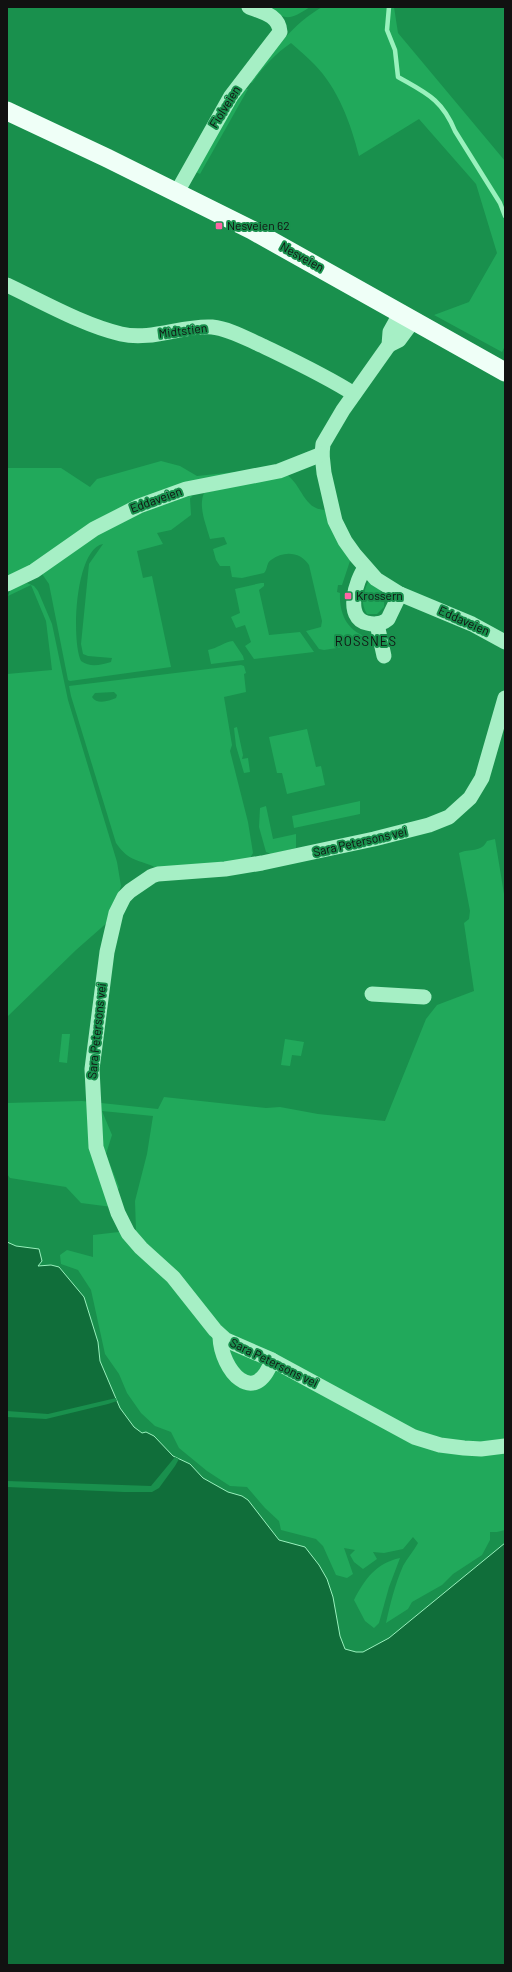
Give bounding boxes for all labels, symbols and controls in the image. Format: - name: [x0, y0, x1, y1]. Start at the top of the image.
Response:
- street label: Fiolveien: [206, 83, 243, 130]
- place label: Nesveien 62: [227, 218, 290, 232]
- marker: Nesveien 62: [214, 221, 224, 231]
- street label: Nesveien: [278, 238, 327, 274]
- street label: Midtstien: [158, 320, 208, 340]
- street label: Eddaveien: [128, 483, 184, 515]
- place label: Krossern: [356, 588, 403, 602]
- marker: Krossern: [343, 591, 353, 601]
- street label: Eddaveien: [437, 603, 492, 638]
- district label: ROSSNES: [335, 633, 397, 649]
- street label: Sara Petersons vei: [311, 823, 408, 859]
- street label: Sara Petersons vei: [84, 982, 108, 1079]
- street label: Sara Petersons vei: [228, 1335, 321, 1389]

